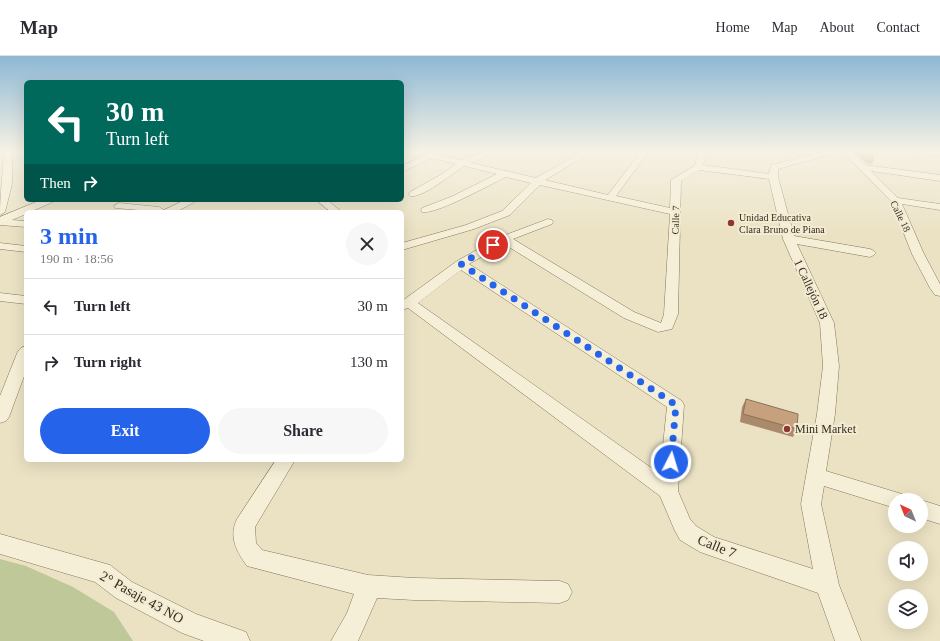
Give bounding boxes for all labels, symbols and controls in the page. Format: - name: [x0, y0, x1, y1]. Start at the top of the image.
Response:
- text: Map: [20, 17, 58, 38]
- text: Home: [716, 20, 750, 35]
- text: Map: [772, 20, 797, 35]
- text: About: [819, 20, 854, 35]
- text: Contact: [876, 20, 920, 35]
- icon: left: [40, 96, 92, 148]
- text: 30 m: [106, 96, 164, 127]
- text: Turn left: [106, 129, 169, 149]
- icon: right: [79, 172, 101, 194]
- text: Then: [40, 175, 71, 191]
- street label: Calle 18: [888, 199, 913, 234]
- street label: Calle 7: [670, 206, 681, 235]
- place label: Unidad Educativa Clara Bruno de Piana: [739, 212, 825, 235]
- marker: Unidad Educativa Clara Bruno de Piana: [726, 218, 736, 228]
- text: 3 min: [40, 223, 98, 249]
- button: close: [346, 223, 388, 265]
- pin: [476, 228, 510, 262]
- icon: arrive: [482, 234, 504, 256]
- text: 190 m · 18:56: [40, 251, 113, 266]
- street label: 1 Callejón 18: [791, 257, 831, 321]
- icon: left: [40, 296, 62, 318]
- text: Turn left: [74, 298, 131, 314]
- text: 30 m: [358, 298, 388, 314]
- icon: right: [40, 352, 62, 374]
- text: Turn right: [74, 354, 141, 370]
- text: 130 m: [350, 354, 388, 370]
- button: Exit: [40, 408, 210, 454]
- button: Share: [218, 408, 388, 454]
- place label: Mini Market: [795, 422, 857, 436]
- marker: Mini Market: [782, 424, 792, 434]
- position arrow: [650, 441, 692, 483]
- north arrow: [888, 493, 928, 533]
- map controls: [888, 493, 928, 629]
- street label: Calle 7: [695, 532, 738, 561]
- button: sound: [888, 541, 928, 581]
- street label: 2° Pasaje 43 NO: [97, 568, 186, 627]
- button: layers: [888, 589, 928, 629]

